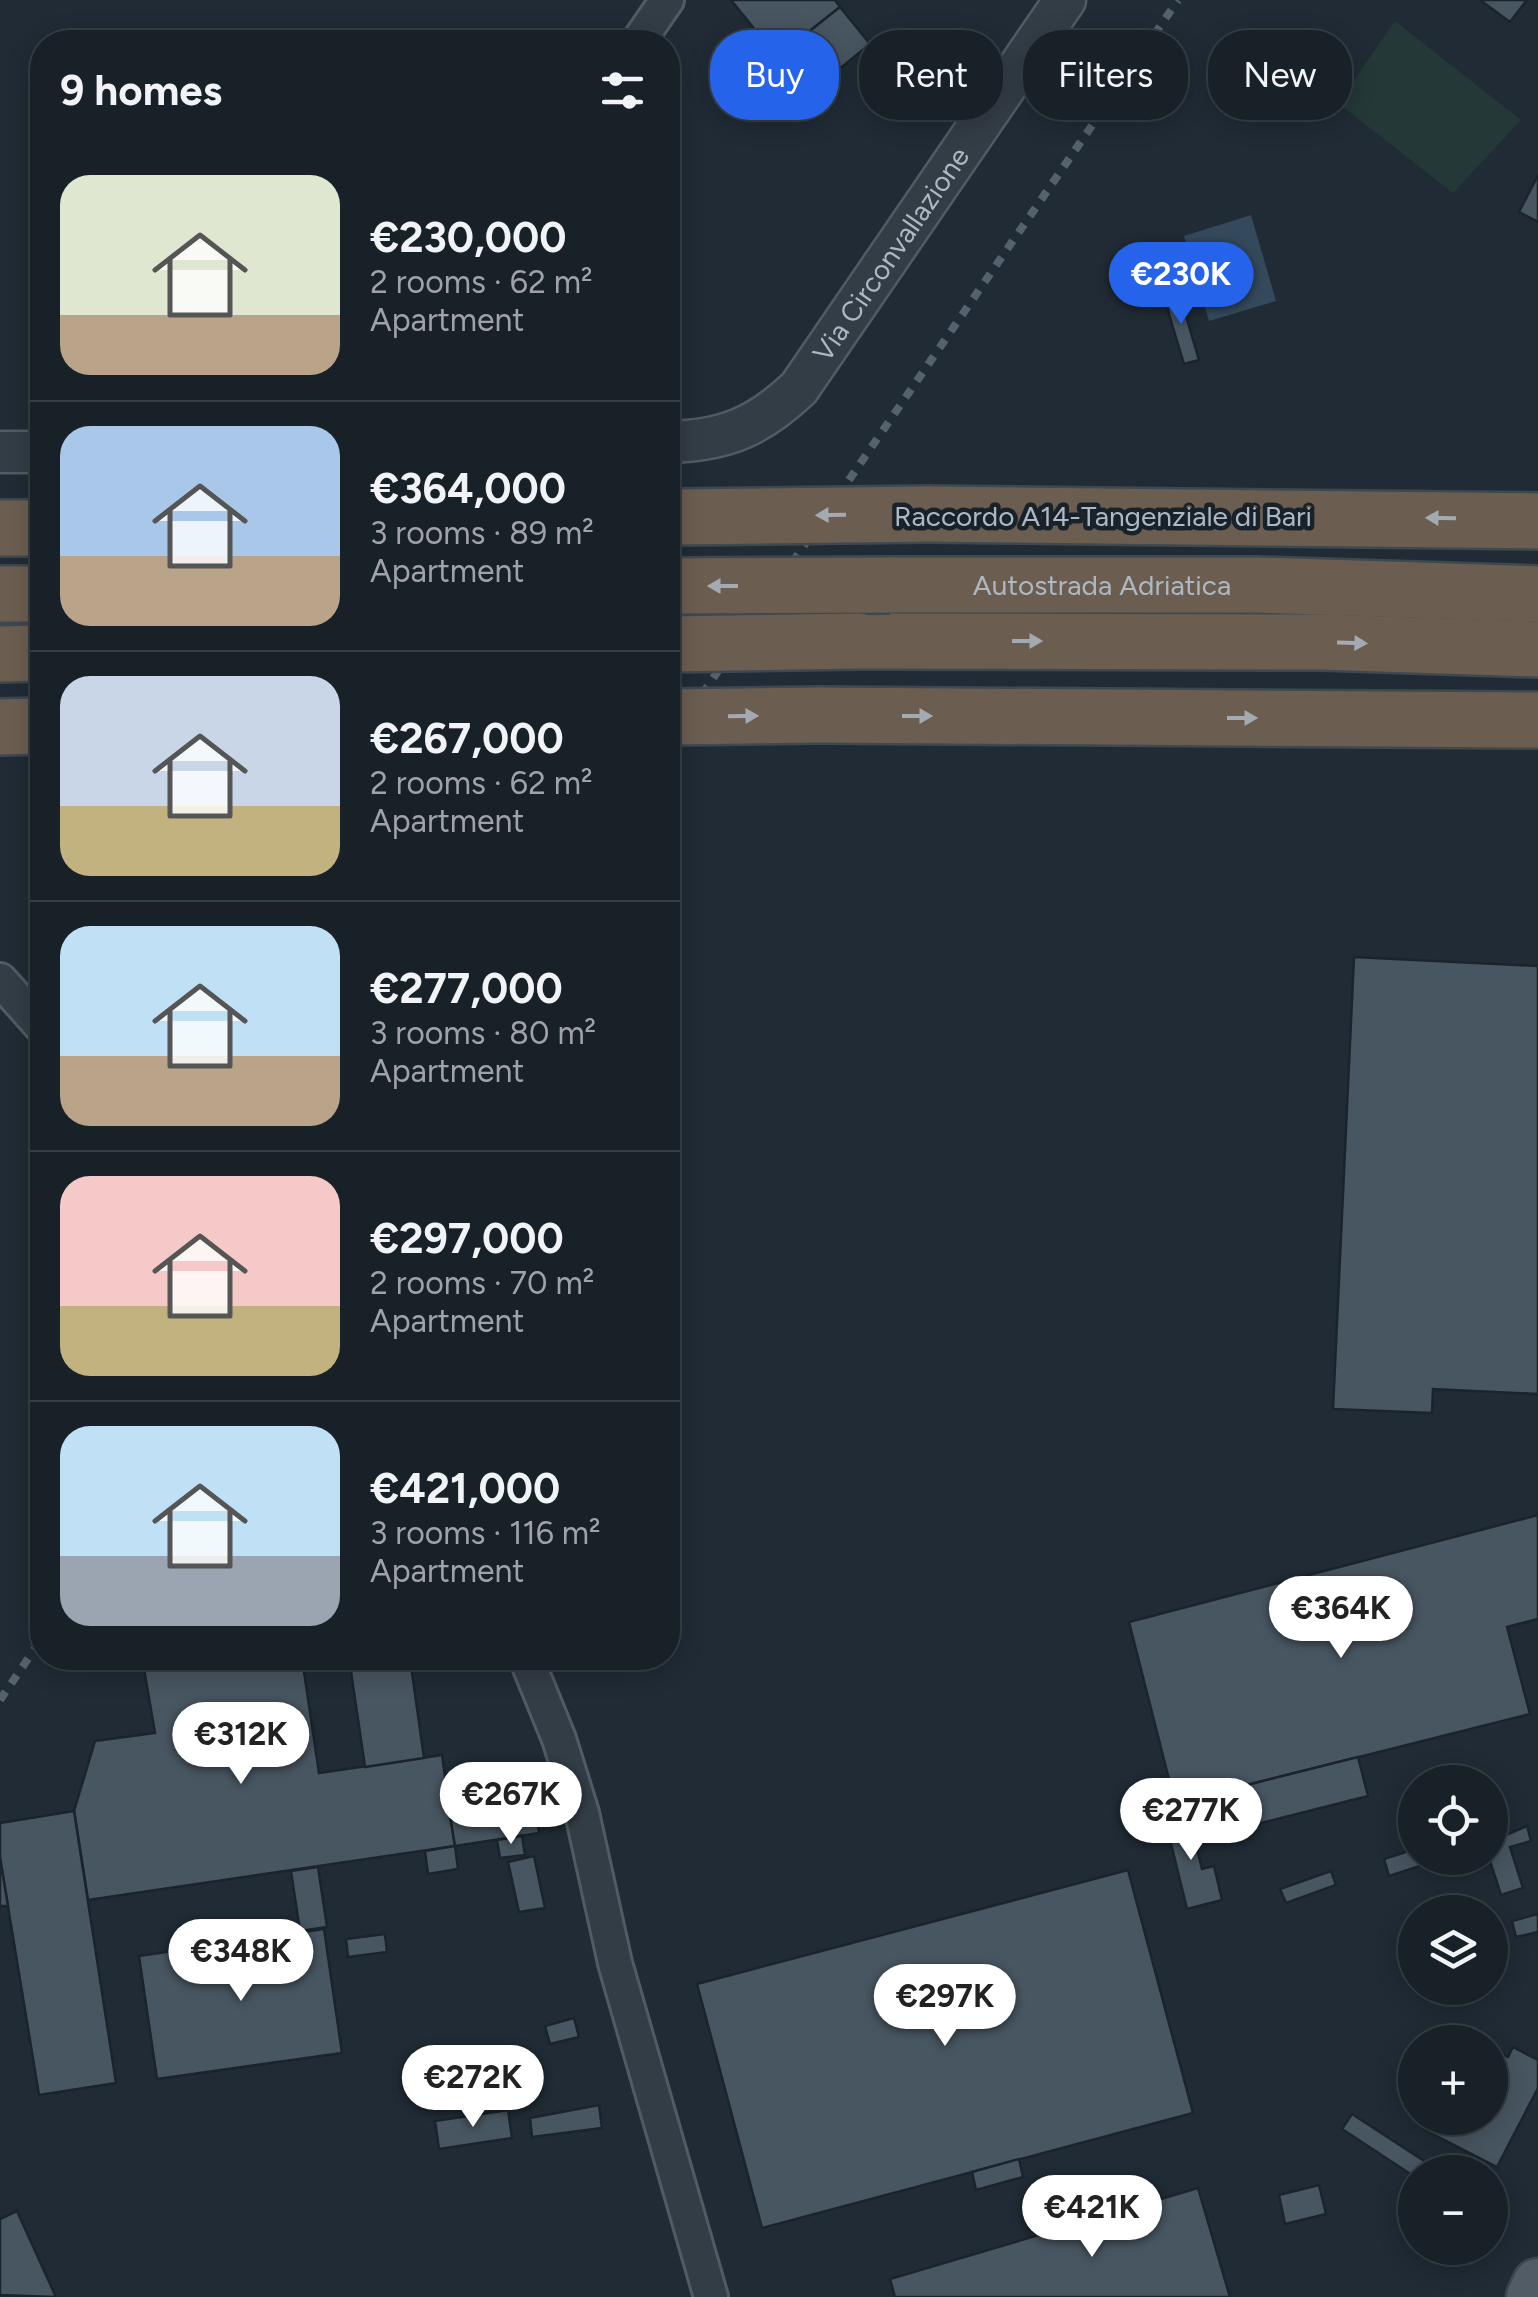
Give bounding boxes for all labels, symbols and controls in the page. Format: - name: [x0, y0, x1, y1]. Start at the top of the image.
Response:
- chip: Buy: [710, 30, 839, 120]
- chip: Rent: [859, 30, 1003, 120]
- chip: Filters: [1023, 30, 1188, 120]
- chip: New: [1208, 30, 1352, 120]
- icon: filters: [595, 63, 650, 118]
- text: 9 homes: [60, 65, 222, 116]
- street label: Via Circonvallazione: [805, 140, 976, 368]
- text: €230,000: [370, 212, 567, 263]
- icon: home: [140, 215, 260, 335]
- pin: €230K: [1111, 242, 1251, 327]
- text: €230K: [1131, 255, 1231, 293]
- text: 2 rooms · 62 m²: [370, 263, 593, 301]
- text: Apartment: [370, 301, 524, 339]
- text: €364,000: [370, 463, 566, 514]
- icon: home: [140, 466, 260, 586]
- street label: Raccordo A14-Tangenziale di Bari: [894, 499, 1312, 533]
- one-way arrow: [815, 508, 847, 524]
- one-way arrow: [1424, 510, 1456, 526]
- text: 3 rooms · 89 m²: [370, 514, 594, 552]
- text: Apartment: [370, 552, 524, 590]
- street label: Autostrada Adriatica: [973, 568, 1231, 602]
- one-way arrow: [706, 578, 738, 594]
- one-way arrow: [1011, 633, 1043, 649]
- one-way arrow: [1336, 635, 1368, 651]
- one-way arrow: [728, 708, 760, 724]
- one-way arrow: [901, 708, 933, 724]
- one-way arrow: [1226, 710, 1258, 726]
- text: €267,000: [370, 713, 564, 764]
- icon: home: [140, 716, 260, 836]
- text: 2 rooms · 62 m²: [370, 764, 593, 802]
- text: Apartment: [370, 802, 524, 840]
- text: €277,000: [370, 963, 563, 1014]
- icon: home: [140, 966, 260, 1086]
- text: 3 rooms · 80 m²: [370, 1014, 596, 1052]
- text: Apartment: [370, 1052, 524, 1090]
- text: €297,000: [370, 1213, 564, 1264]
- icon: home: [140, 1216, 260, 1336]
- text: 2 rooms · 70 m²: [370, 1264, 594, 1302]
- text: Apartment: [370, 1302, 524, 1340]
- text: €421,000: [370, 1463, 560, 1514]
- icon: home: [140, 1466, 260, 1586]
- text: 3 rooms · 116 m²: [370, 1514, 601, 1552]
- text: Apartment: [370, 1552, 524, 1590]
- pin: €364K: [1271, 1576, 1411, 1661]
- text: €364K: [1291, 1589, 1391, 1627]
- pin: €312K: [171, 1702, 311, 1787]
- text: €312K: [194, 1715, 288, 1753]
- pin: €267K: [441, 1762, 581, 1847]
- map controls: [1398, 1765, 1508, 2265]
- button: locate: [1398, 1765, 1508, 1875]
- text: €267K: [462, 1775, 560, 1813]
- pin: €277K: [1121, 1778, 1261, 1863]
- text: €277K: [1142, 1791, 1240, 1829]
- button: layers: [1398, 1895, 1508, 2005]
- pin: €348K: [171, 1919, 311, 2004]
- text: €348K: [190, 1932, 292, 1970]
- pin: €297K: [875, 1964, 1015, 2049]
- text: €297K: [896, 1977, 994, 2015]
- button: +: [1398, 2025, 1508, 2135]
- pin: €272K: [403, 2045, 543, 2130]
- text: €272K: [424, 2058, 522, 2096]
- button: −: [1398, 2155, 1508, 2265]
- pin: €421K: [1022, 2175, 1162, 2260]
- text: €421K: [1044, 2188, 1140, 2226]

